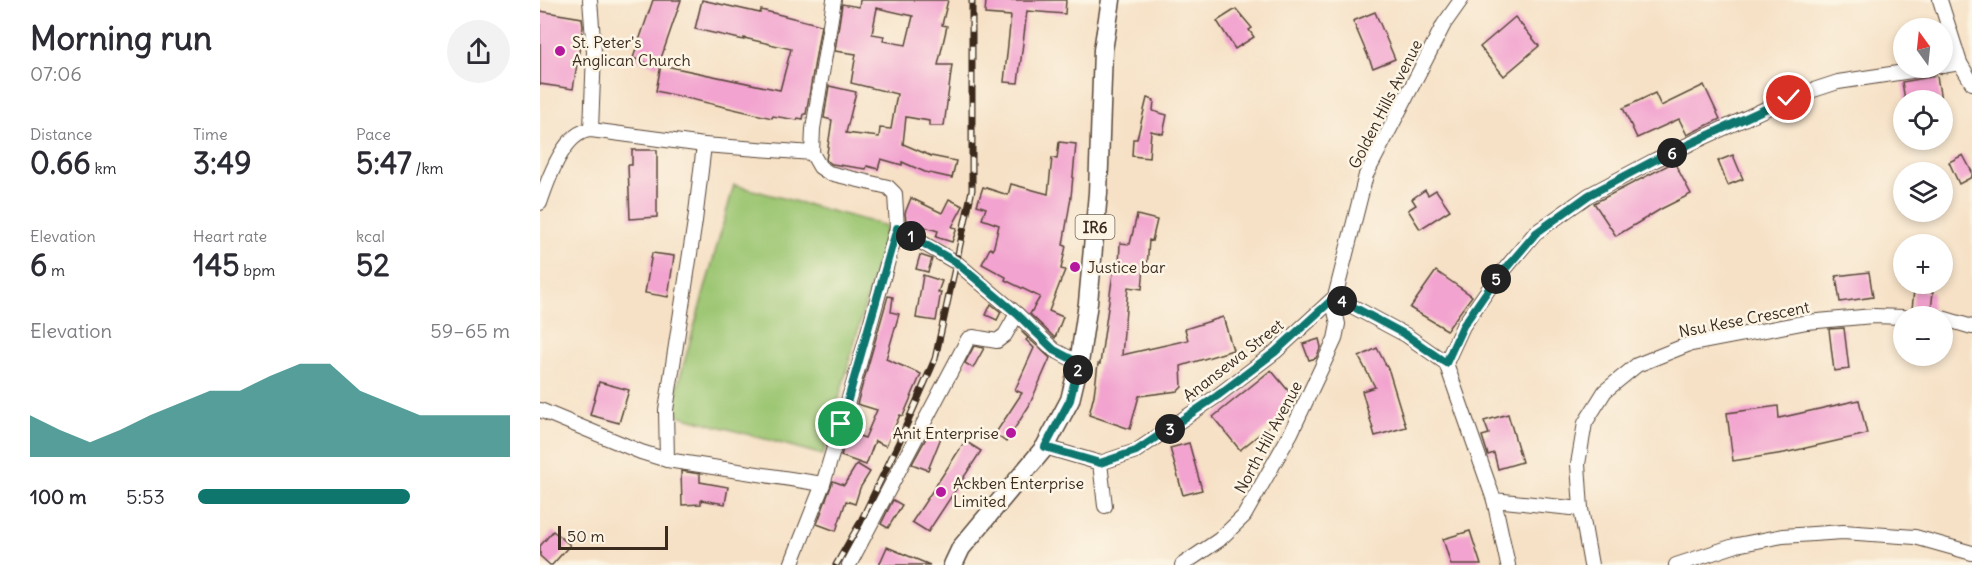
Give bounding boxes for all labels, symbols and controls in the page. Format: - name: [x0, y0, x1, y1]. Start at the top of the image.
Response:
- text: Morning run: [30, 17, 212, 59]
- north arrow: [1893, 18, 1953, 78]
- map controls: [1893, 18, 1953, 366]
- button: share: [447, 20, 510, 83]
- place label: St. Peter's Anglican Church: [572, 32, 691, 70]
- street label: Golden Hills Avenue: [1344, 36, 1426, 172]
- marker: St. Peter's Anglican Church: [553, 44, 567, 58]
- text: 07:06: [30, 61, 82, 86]
- pin: [1763, 72, 1814, 123]
- icon: check: [1772, 81, 1805, 114]
- button: locate: [1893, 90, 1953, 150]
- text: Distance: [30, 124, 92, 144]
- text: Time: [193, 124, 228, 144]
- text: Pace: [356, 124, 391, 144]
- pin: 6: [1657, 138, 1687, 168]
- text: 6: [1667, 143, 1677, 163]
- text: 0.66: [30, 144, 91, 182]
- text: 3:49: [193, 144, 251, 182]
- text: 5:47: [356, 144, 412, 182]
- text: km: [91, 158, 117, 178]
- text: /km: [412, 158, 444, 178]
- button: layers: [1893, 162, 1953, 222]
- road number: IR6: [1076, 215, 1114, 239]
- pin: 1: [896, 221, 926, 251]
- text: Elevation: [30, 226, 96, 246]
- text: Heart rate: [193, 226, 267, 246]
- text: kcal: [356, 226, 385, 246]
- text: 1: [908, 226, 914, 246]
- button: +: [1893, 234, 1953, 294]
- text: 6: [30, 246, 47, 284]
- text: 145: [193, 246, 240, 284]
- text: 52: [356, 246, 390, 284]
- place label: Justice bar: [1087, 257, 1166, 277]
- text: m: [47, 260, 65, 280]
- text: bpm: [240, 260, 275, 280]
- marker: Justice bar: [1068, 260, 1082, 274]
- pin: 5: [1481, 264, 1511, 294]
- text: 5: [1491, 269, 1501, 289]
- pin: 4: [1327, 286, 1357, 316]
- text: 4: [1337, 291, 1347, 311]
- street label: Nsu Kese Crescent: [1677, 296, 1812, 341]
- button: −: [1893, 306, 1953, 366]
- street label: Anansewa Street: [1179, 314, 1288, 405]
- text: Elevation: [30, 318, 112, 343]
- text: 59–65 m: [430, 318, 510, 343]
- pin: 2: [1063, 355, 1093, 385]
- text: 2: [1074, 360, 1082, 380]
- street label: North Hill Avenue: [1230, 377, 1306, 497]
- pin: [815, 398, 866, 449]
- icon: arrive: [824, 407, 857, 440]
- pin: 3: [1155, 414, 1185, 444]
- text: 3: [1165, 419, 1175, 439]
- place label: Anit Enterprise: [893, 423, 999, 443]
- marker: Anit Enterprise: [1004, 426, 1018, 440]
- place label: Ackben Enterprise Limited: [953, 473, 1084, 511]
- text: 100 m: [30, 484, 87, 509]
- text: 5:53: [126, 484, 165, 509]
- marker: Ackben Enterprise Limited: [934, 485, 948, 499]
- scale bar: [558, 523, 668, 550]
- text: 50 m: [567, 526, 605, 546]

